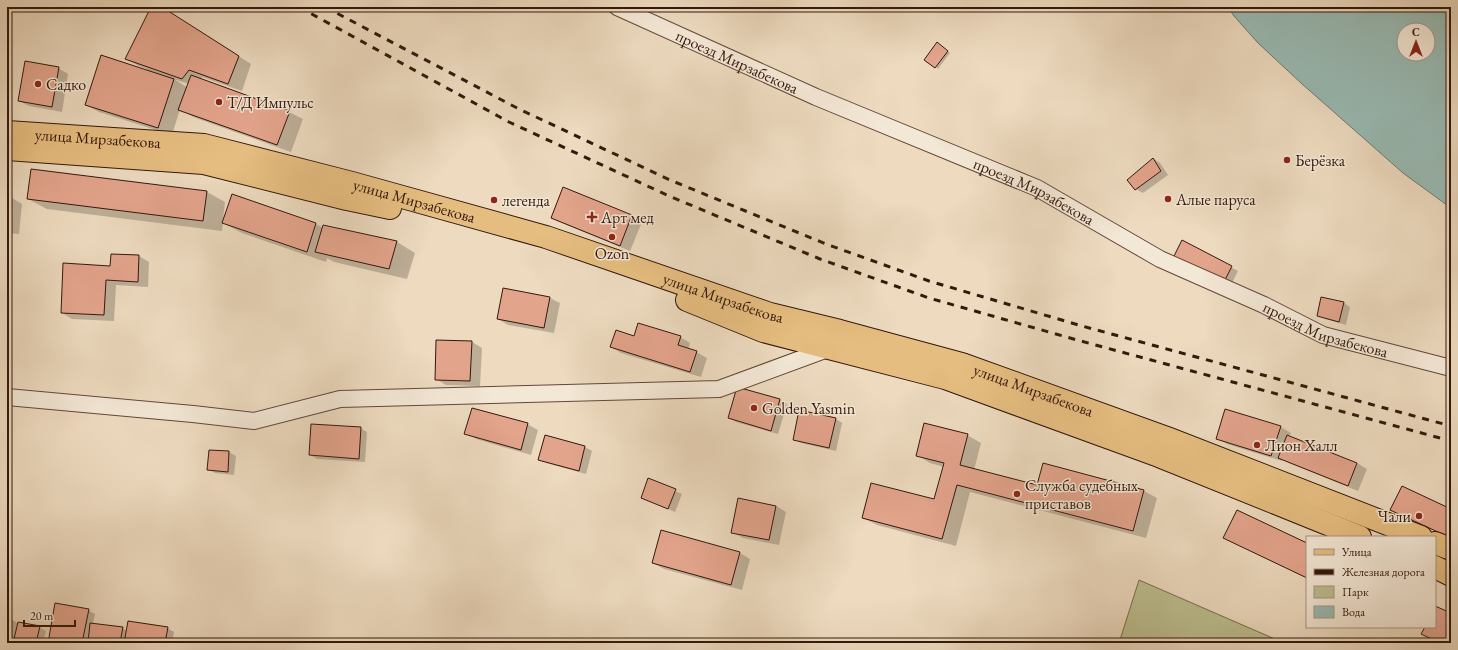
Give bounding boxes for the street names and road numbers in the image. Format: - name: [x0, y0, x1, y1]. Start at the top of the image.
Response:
- street label: проезд Мирзабекова: [673, 25, 802, 98]
- street label: улица Мирзабекова: [34, 123, 162, 153]
- street label: проезд Мирзабекова: [970, 153, 1099, 230]
- street label: улица Мирзабекова: [351, 173, 479, 228]
- street label: улица Мирзабекова: [660, 267, 786, 328]
- street label: проезд Мирзабекова: [1260, 296, 1391, 362]
- street label: улица Мирзабекова: [971, 359, 1097, 421]

